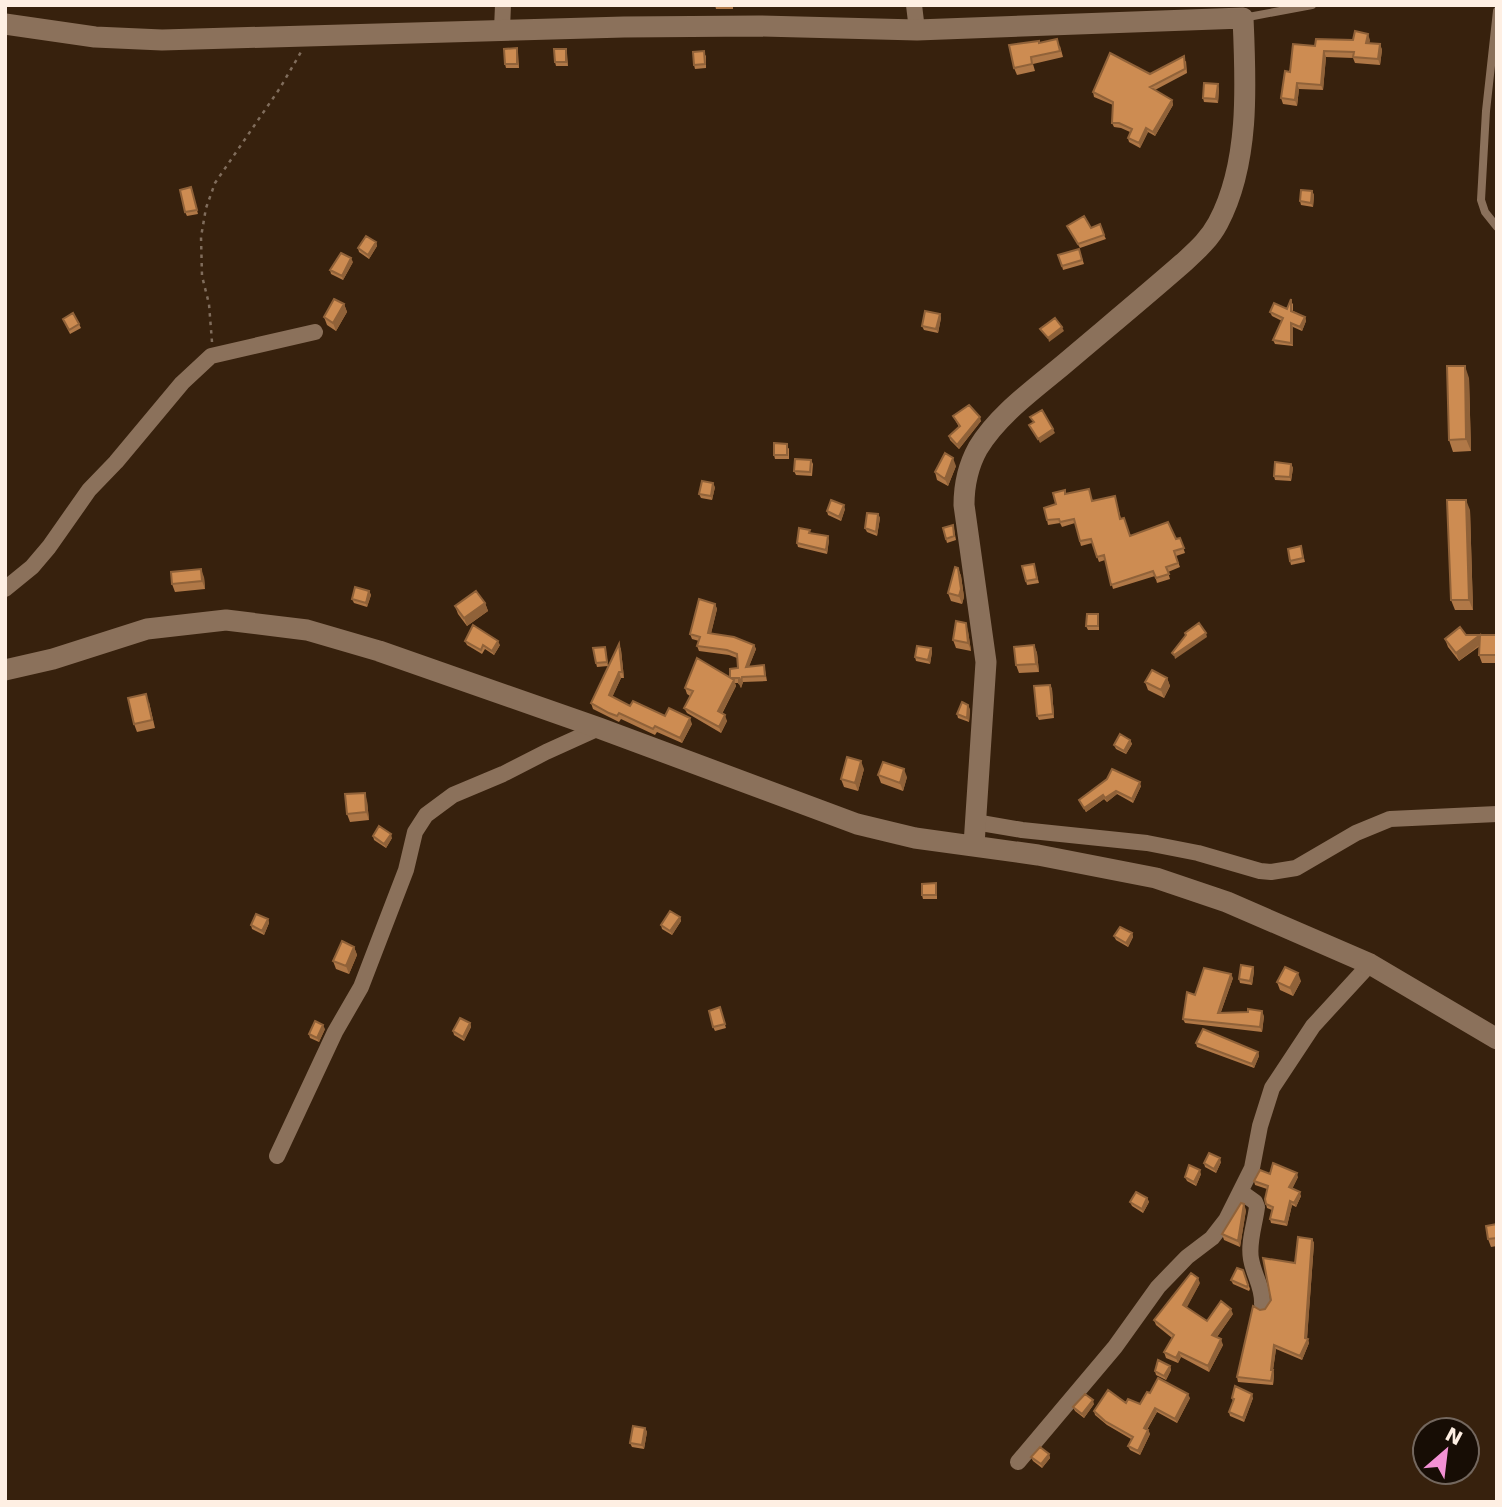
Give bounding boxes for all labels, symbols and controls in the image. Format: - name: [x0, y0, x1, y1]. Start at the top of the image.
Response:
- north arrow: [1411, 1416, 1481, 1486]
- text: N: [1442, 1423, 1466, 1449]

